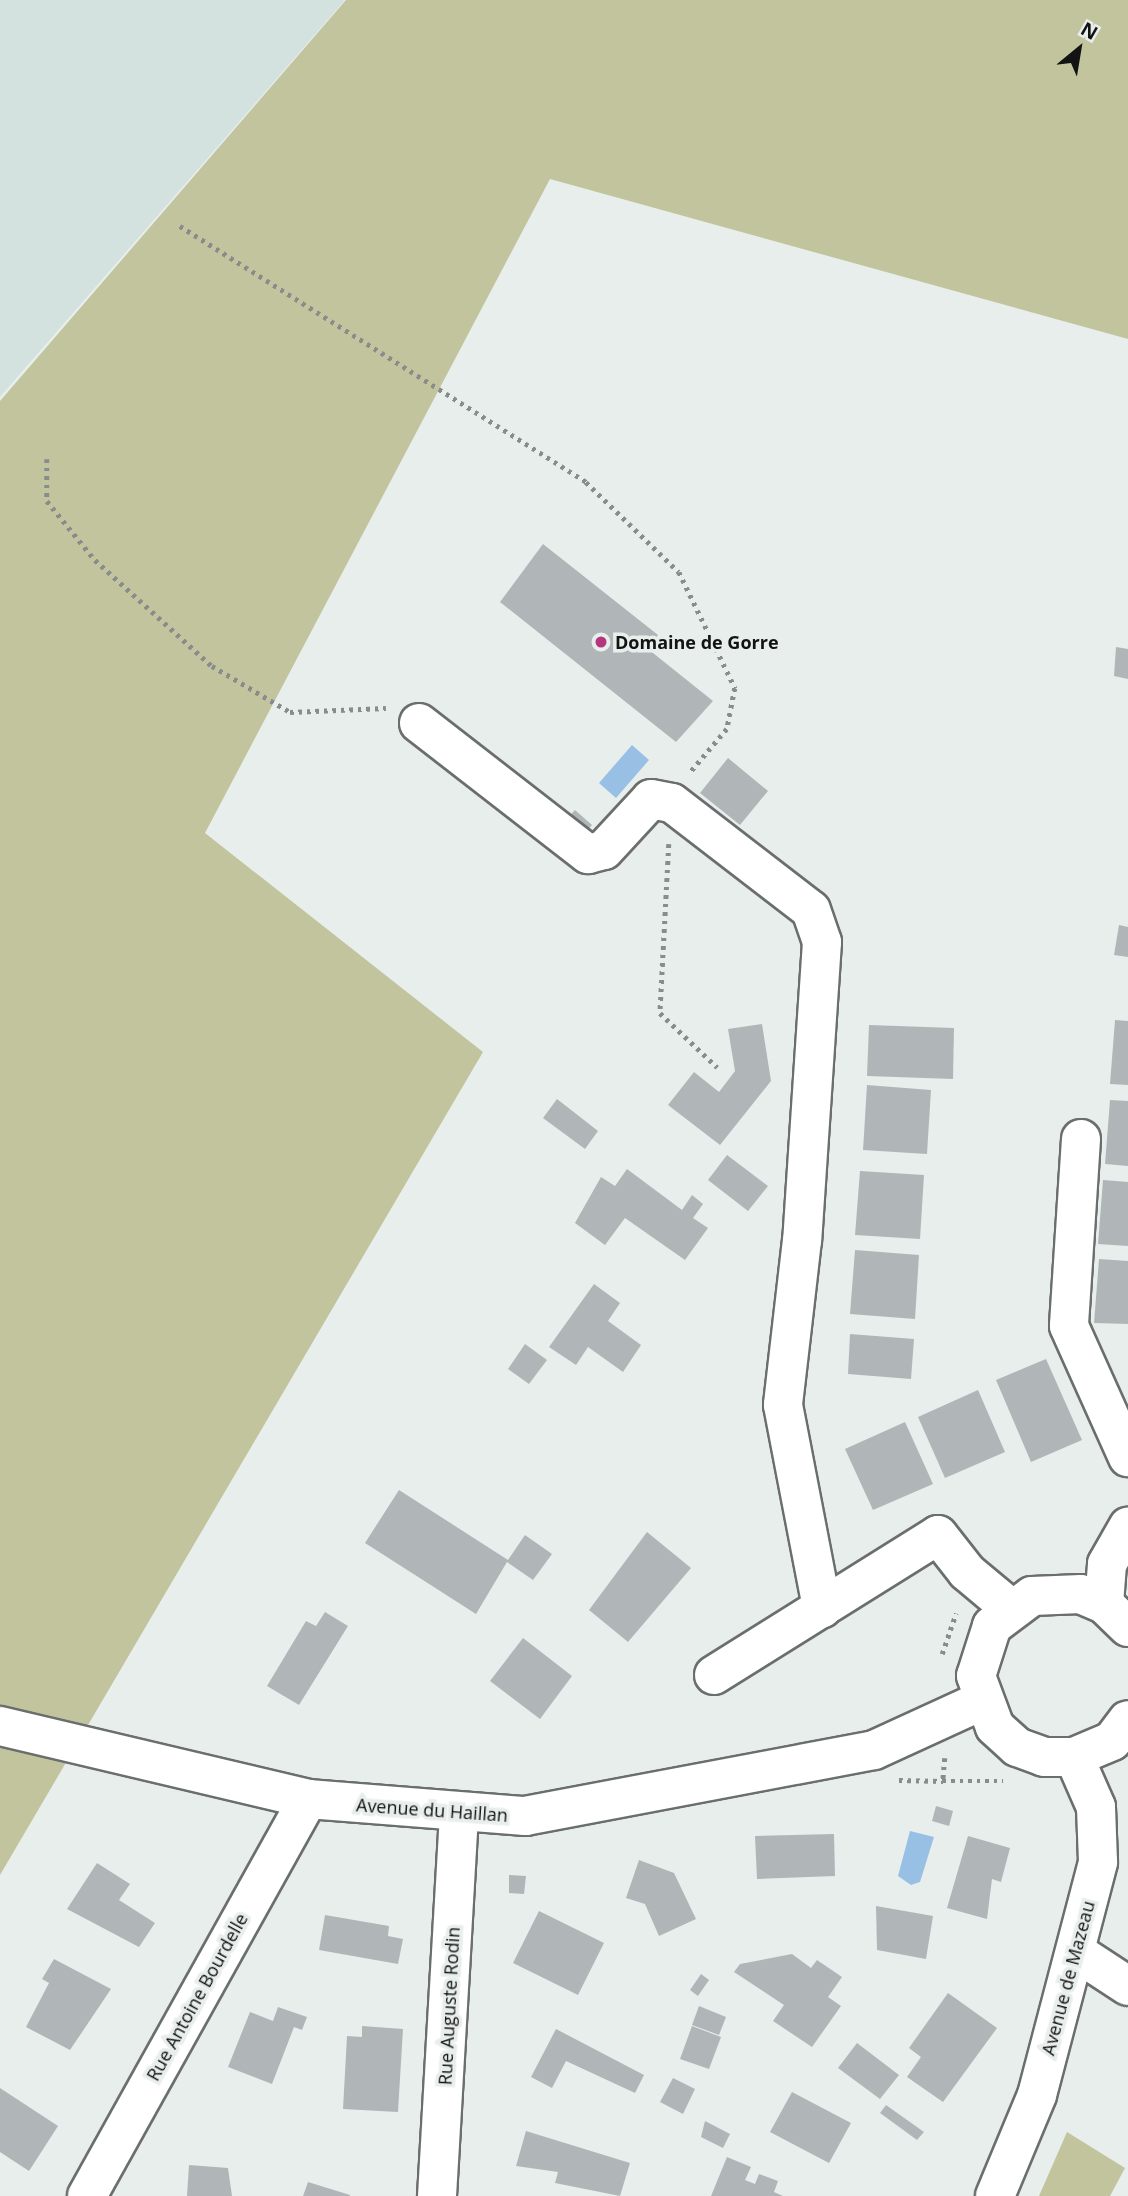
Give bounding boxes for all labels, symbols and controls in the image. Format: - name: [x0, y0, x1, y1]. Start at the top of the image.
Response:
- north arrow: [1044, 14, 1114, 84]
- text: N: [1076, 16, 1103, 46]
- place label: Domaine de Gorre: [615, 631, 779, 653]
- marker: Domaine de Gorre: [593, 634, 609, 650]
- street label: Avenue du Haillan: [355, 1794, 509, 1826]
- street label: Avenue de Mazeau: [1037, 1898, 1099, 2058]
- street label: Rue Antoine Bourdelle: [142, 1909, 252, 2085]
- street label: Rue Auguste Rodin: [434, 1926, 464, 2086]

